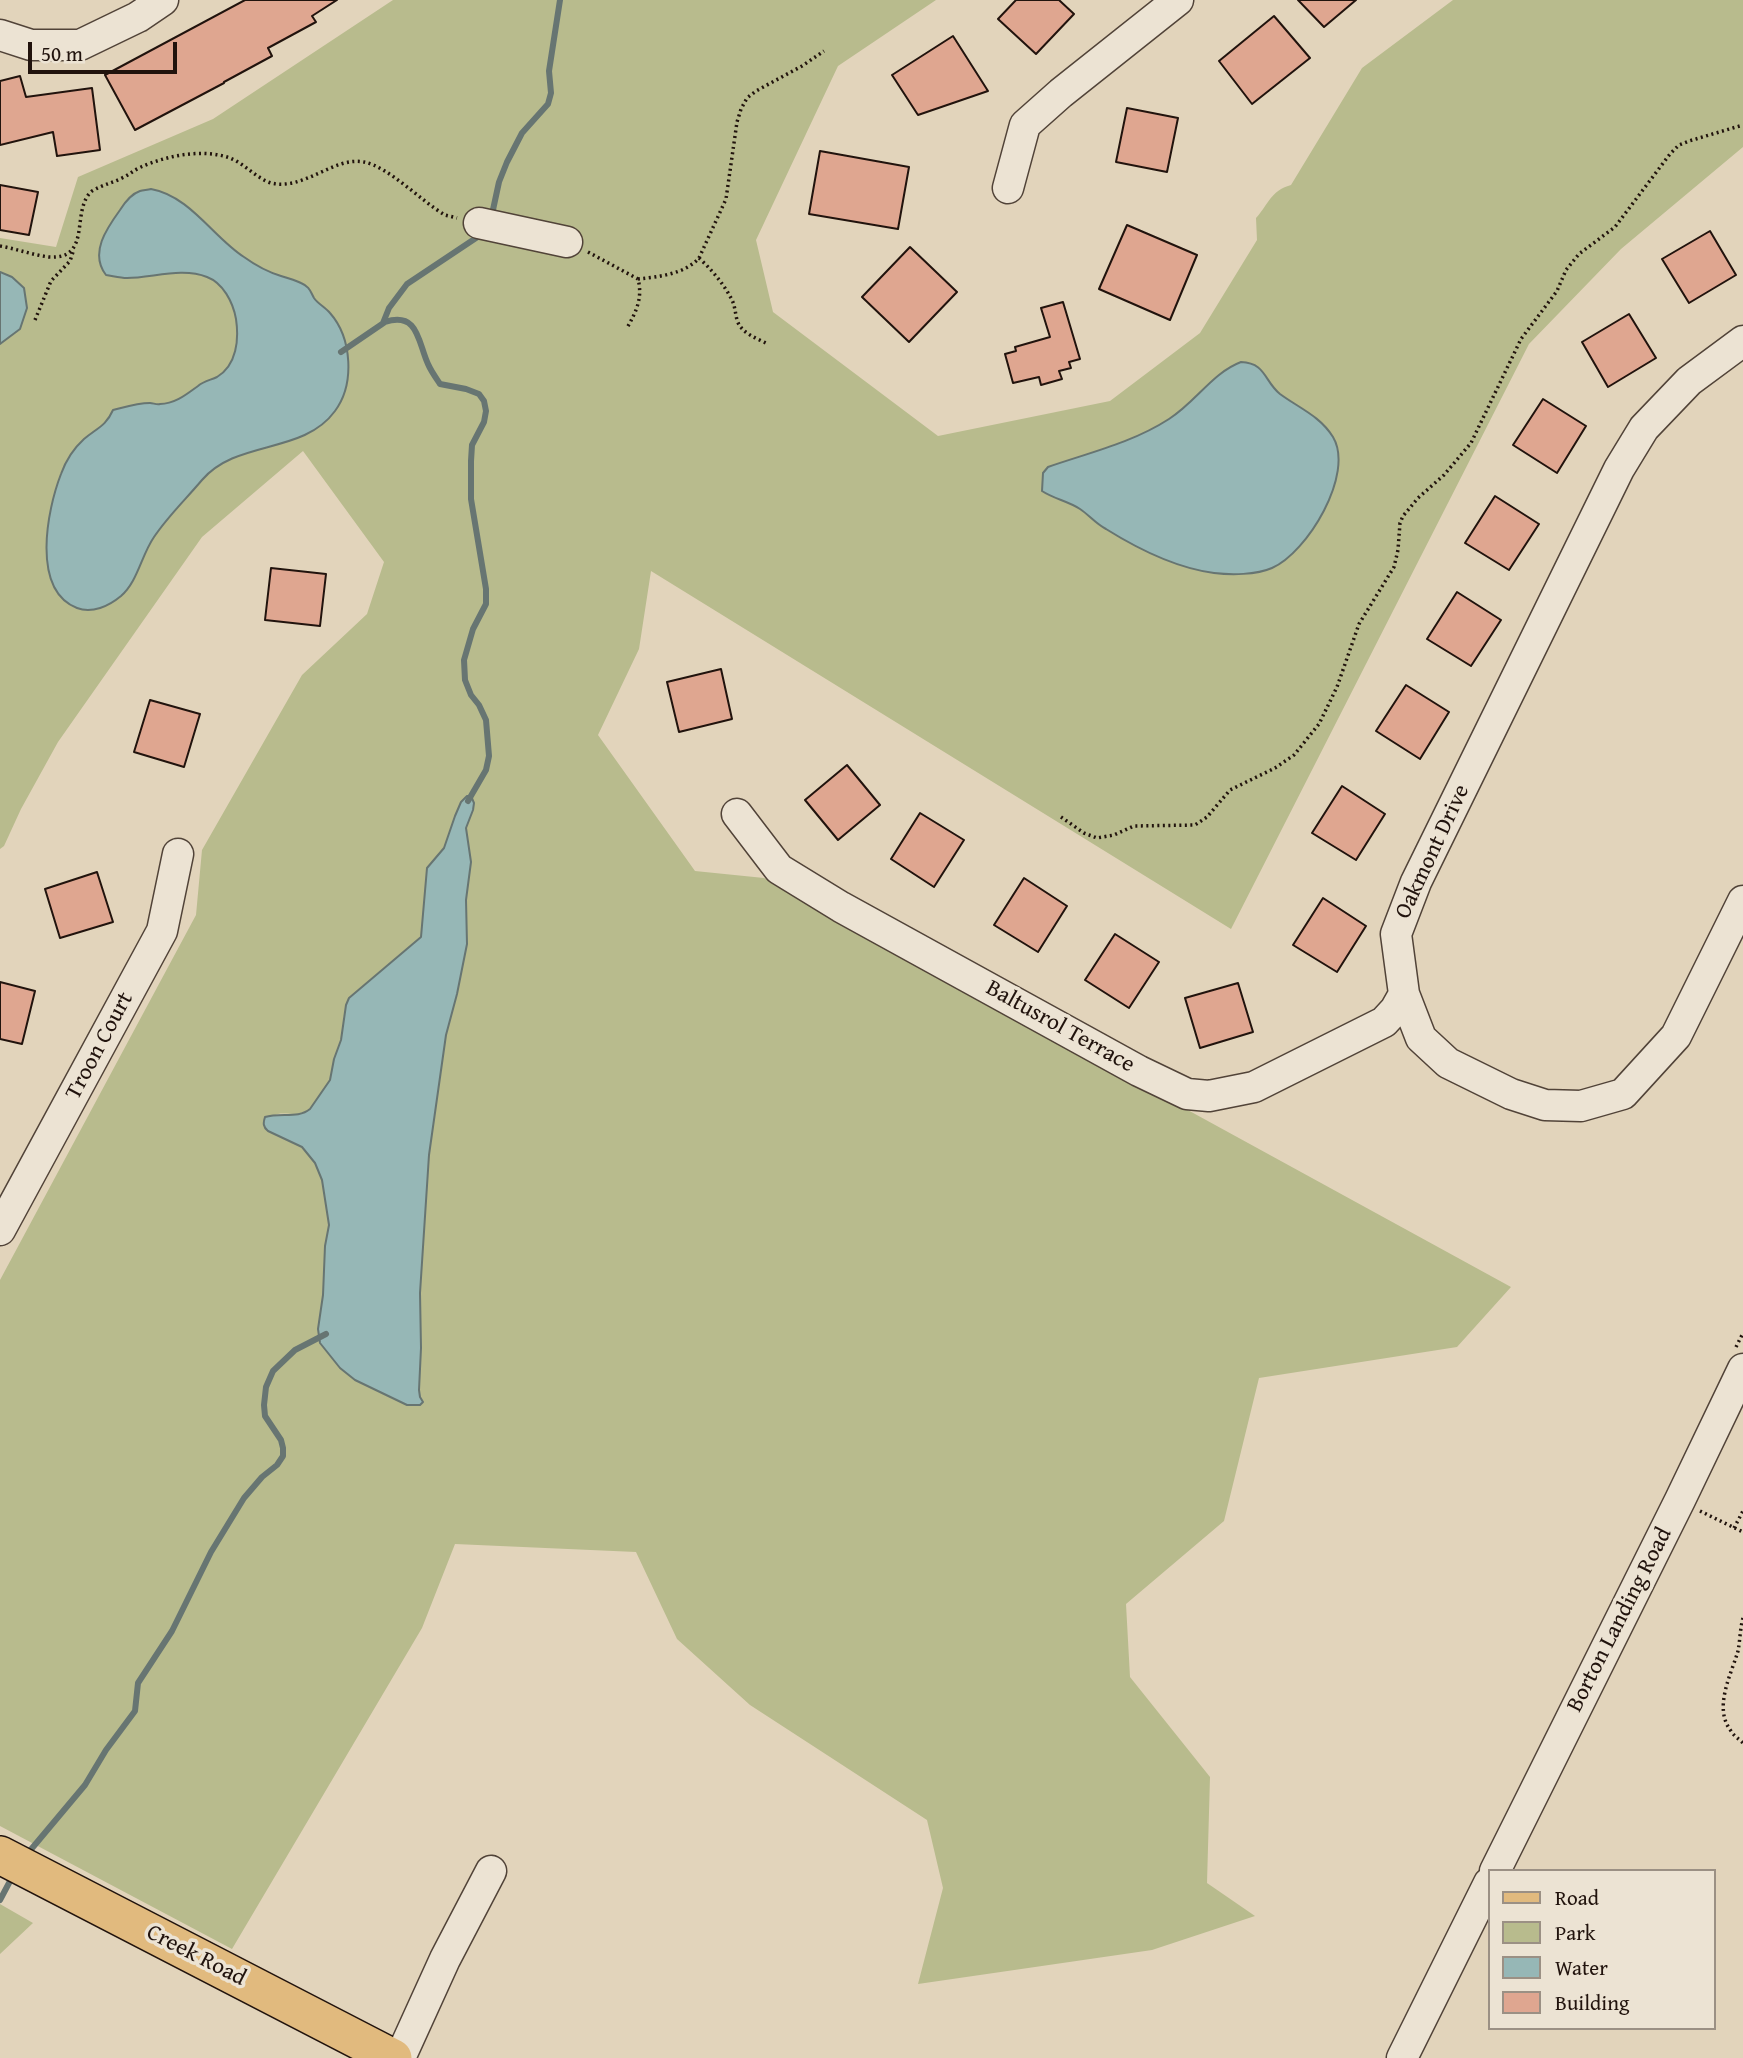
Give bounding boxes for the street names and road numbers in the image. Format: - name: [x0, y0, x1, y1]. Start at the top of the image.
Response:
- street label: Oakmont Drive: [1390, 781, 1476, 923]
- street label: Baltusrol Terrace: [981, 975, 1139, 1079]
- street label: Troon Court: [60, 988, 140, 1104]
- street label: Borton Landing Road: [1562, 1523, 1678, 1717]
- street label: Creek Road: [142, 1919, 250, 1993]

